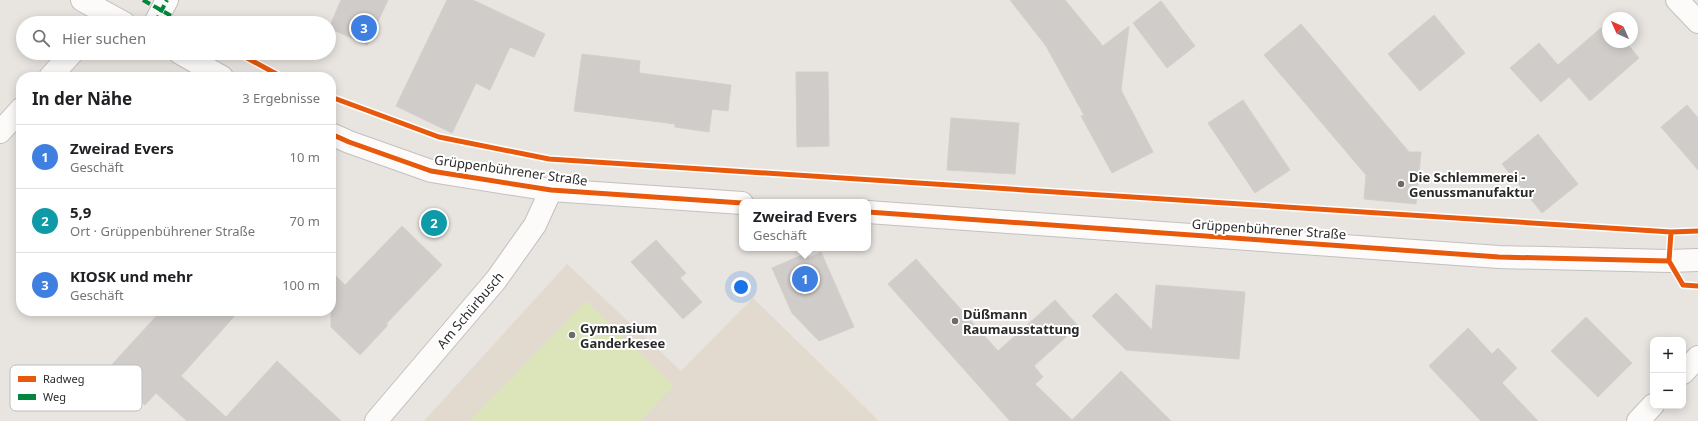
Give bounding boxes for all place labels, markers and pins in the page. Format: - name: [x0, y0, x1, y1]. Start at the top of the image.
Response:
- pin: 3: [351, 13, 377, 43]
- place label: Die Schlemmerei - Genussmanufaktur: [1409, 168, 1534, 201]
- marker: Die Schlemmerei - Genussmanufaktur: [1396, 179, 1406, 189]
- pin: 2: [421, 208, 447, 238]
- pin: 1: [792, 264, 818, 294]
- place label: Düßmann Raumausstattung: [963, 305, 1080, 338]
- marker: Düßmann Raumausstattung: [950, 316, 960, 326]
- place label: Gymnasium Ganderkesee: [580, 319, 666, 352]
- marker: Gymnasium Ganderkesee: [567, 330, 577, 340]

